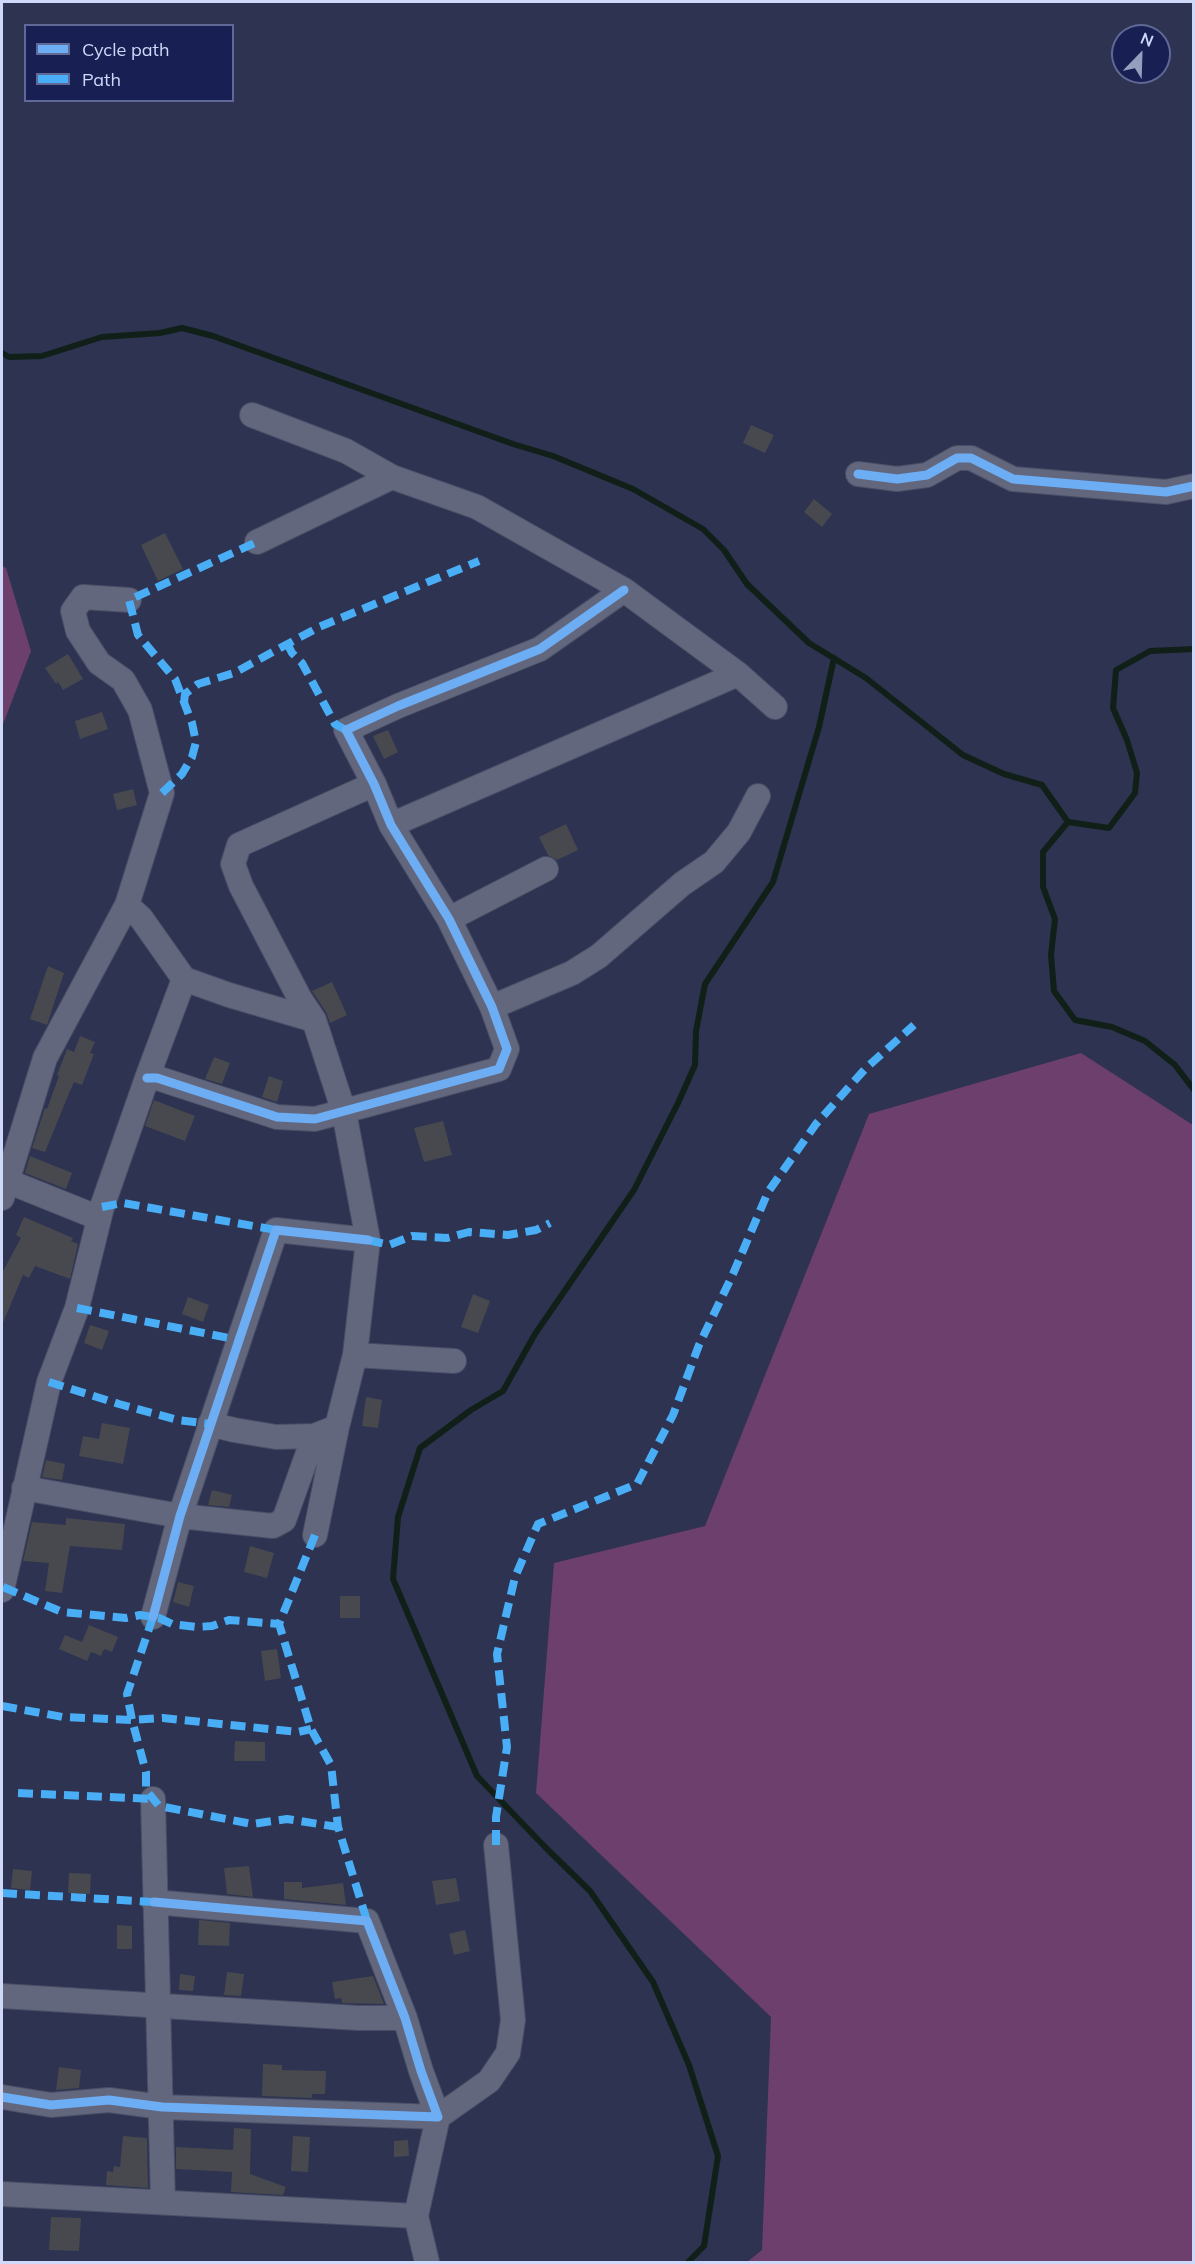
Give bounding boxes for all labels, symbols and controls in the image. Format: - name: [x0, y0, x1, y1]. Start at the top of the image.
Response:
- legend: [24, 24, 234, 102]
- north arrow: [1111, 24, 1171, 84]
- text: N: [1138, 28, 1157, 51]
- text: Cycle path: [82, 38, 169, 61]
- text: Path: [82, 68, 121, 91]

